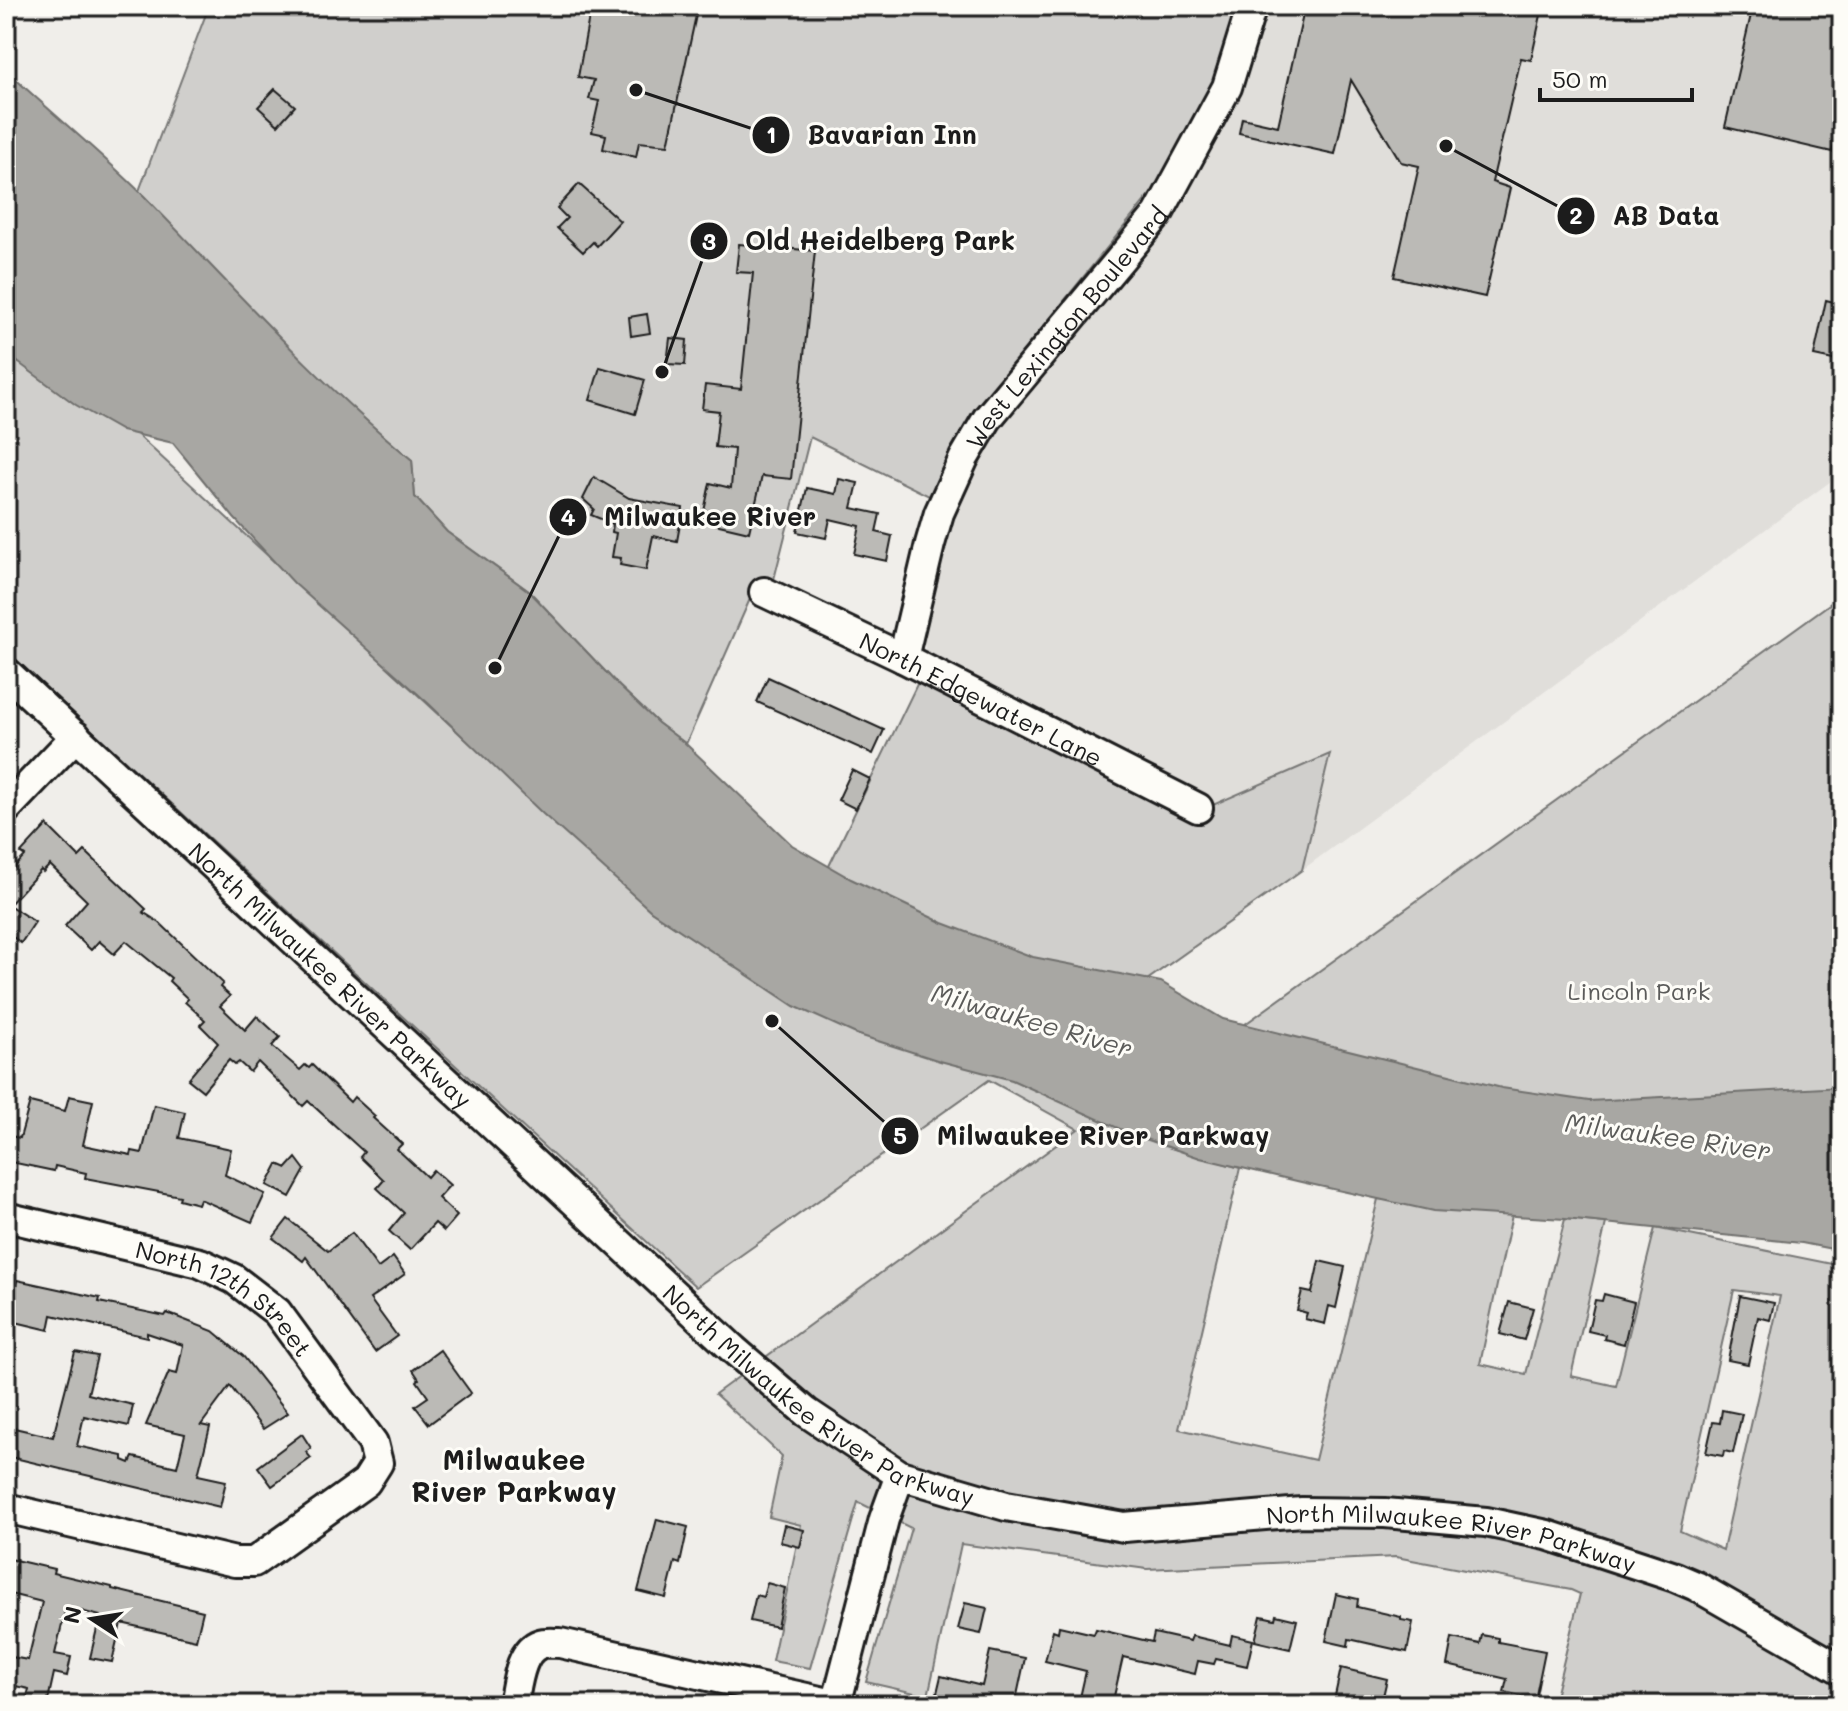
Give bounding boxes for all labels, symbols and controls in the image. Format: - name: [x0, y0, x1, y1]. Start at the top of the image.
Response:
- scale bar: [1540, 52, 1692, 102]
- text: 50 m: [1552, 63, 1608, 94]
- callout: Bavarian Inn: [751, 110, 992, 160]
- text: Bavarian Inn: [807, 117, 977, 151]
- text: 1: [766, 118, 776, 149]
- callout: AB Data: [1556, 191, 1735, 241]
- text: AB Data: [1612, 198, 1720, 232]
- text: 2: [1569, 199, 1583, 230]
- street label: West Lexington Boulevard: [958, 200, 1174, 454]
- callout: Old Heidelberg Park: [689, 216, 1031, 266]
- text: Old Heidelberg Park: [745, 223, 1015, 257]
- text: 3: [702, 225, 716, 256]
- callout: Milwaukee River: [548, 492, 832, 542]
- text: Milwaukee River: [604, 499, 816, 533]
- text: 4: [560, 501, 576, 532]
- street label: North Edgewater Lane: [855, 624, 1108, 773]
- street label: North Milwaukee River Parkway: [183, 835, 479, 1114]
- water label: Milwaukee River: [928, 975, 1136, 1065]
- park label: Lincoln Park: [1567, 975, 1711, 1006]
- water label: Milwaukee River: [1563, 1105, 1773, 1167]
- callout: Milwaukee River Parkway: [880, 1111, 1285, 1161]
- text: Milwaukee River Parkway: [937, 1118, 1269, 1152]
- text: 5: [893, 1119, 907, 1150]
- street label: North 12th Street: [133, 1233, 320, 1362]
- street label: North Milwaukee River Parkway: [657, 1277, 978, 1511]
- district label: Milwaukee River Parkway: [411, 1441, 617, 1510]
- street label: North Milwaukee River Parkway: [1265, 1496, 1640, 1579]
- north arrow: [52, 1579, 132, 1659]
- text: N: [56, 1604, 88, 1626]

